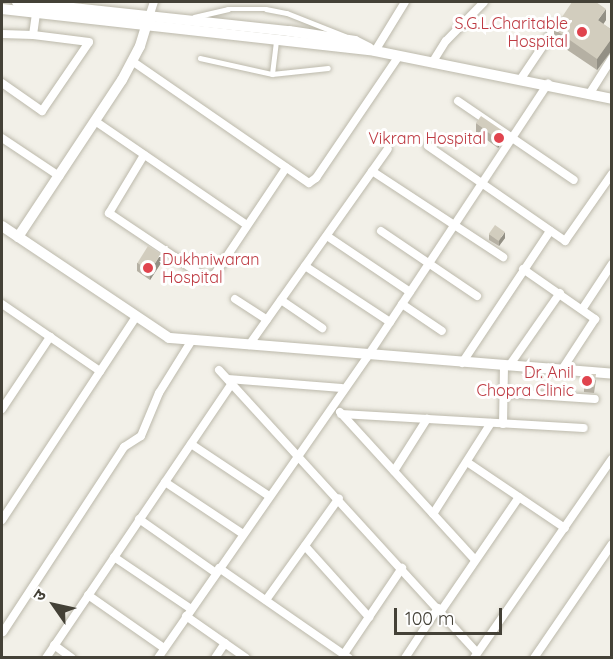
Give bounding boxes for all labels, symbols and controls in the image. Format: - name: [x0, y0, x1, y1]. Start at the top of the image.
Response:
- place label: S.G.L.Charitable Hospital: [454, 13, 568, 51]
- marker: S.G.L.Charitable Hospital: [573, 23, 591, 41]
- place label: Vikram Hospital: [368, 128, 486, 148]
- marker: Vikram Hospital: [490, 129, 508, 147]
- place label: Dukhniwaran Hospital: [162, 249, 260, 287]
- marker: Dukhniwaran Hospital: [139, 259, 157, 277]
- place label: Dr. Anil Chopra Clinic: [477, 362, 574, 400]
- marker: Dr. Anil Chopra Clinic: [578, 372, 596, 390]
- north arrow: [24, 575, 84, 635]
- text: उ: [28, 585, 50, 604]
- scale bar: [397, 596, 505, 634]
- text: 100 m: [405, 607, 454, 630]

